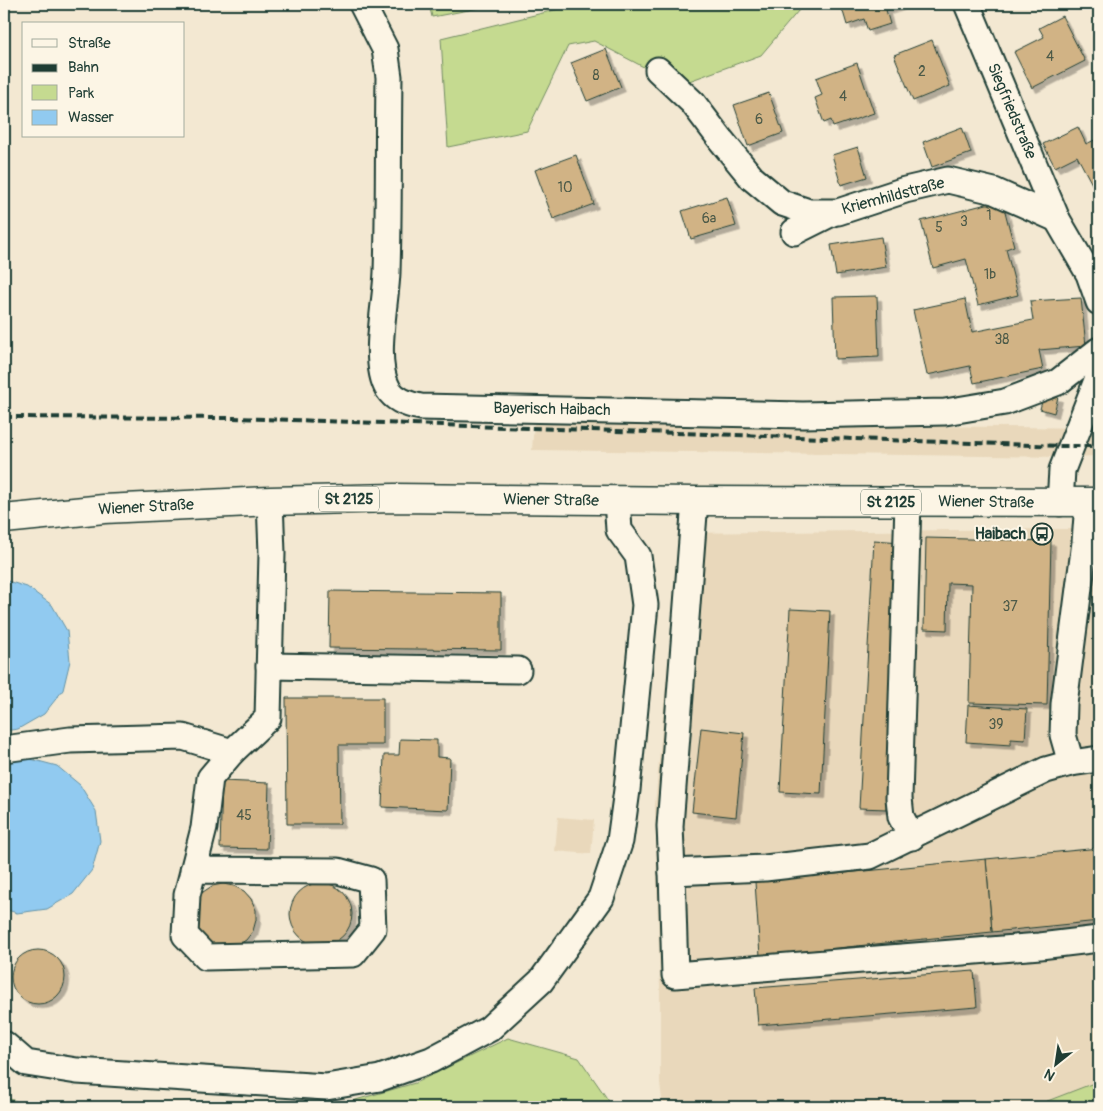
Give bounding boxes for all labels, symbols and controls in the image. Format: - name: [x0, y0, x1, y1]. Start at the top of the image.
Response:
- legend: [22, 22, 185, 138]
- text: Straße: [68, 34, 111, 53]
- house number: 4: [1046, 48, 1054, 65]
- text: Bahn: [68, 58, 99, 77]
- street label: Siegfriedstraße: [983, 60, 1041, 162]
- house number: 2: [918, 63, 926, 80]
- house number: 8: [592, 67, 600, 84]
- text: Park: [68, 84, 95, 103]
- house number: 4: [839, 88, 847, 105]
- text: Wasser: [68, 108, 115, 127]
- house number: 6: [755, 111, 763, 128]
- street label: Kriemhildstraße: [839, 173, 947, 219]
- house number: 10: [557, 179, 573, 196]
- house number: 1: [986, 207, 992, 224]
- house number: 6a: [702, 210, 716, 227]
- house number: 3: [960, 213, 968, 230]
- house number: 5: [935, 219, 943, 236]
- house number: 1b: [984, 266, 996, 283]
- house number: 38: [995, 331, 1009, 348]
- street label: Bayerisch Haibach: [493, 398, 611, 420]
- road number: St 2125: [319, 486, 379, 512]
- street label: Wiener Straße: [503, 489, 599, 511]
- road number: St 2125: [861, 490, 921, 514]
- street label: Wiener Straße: [938, 491, 1034, 513]
- street label: Wiener Straße: [98, 495, 194, 519]
- bus stop icon: Haibach: [1030, 522, 1054, 546]
- place label: Haibach: [975, 524, 1026, 544]
- house number: 37: [1002, 598, 1018, 615]
- house number: 39: [988, 716, 1004, 733]
- house number: 45: [236, 807, 252, 824]
- north arrow: [1030, 1038, 1080, 1088]
- text: N: [1041, 1065, 1058, 1085]

